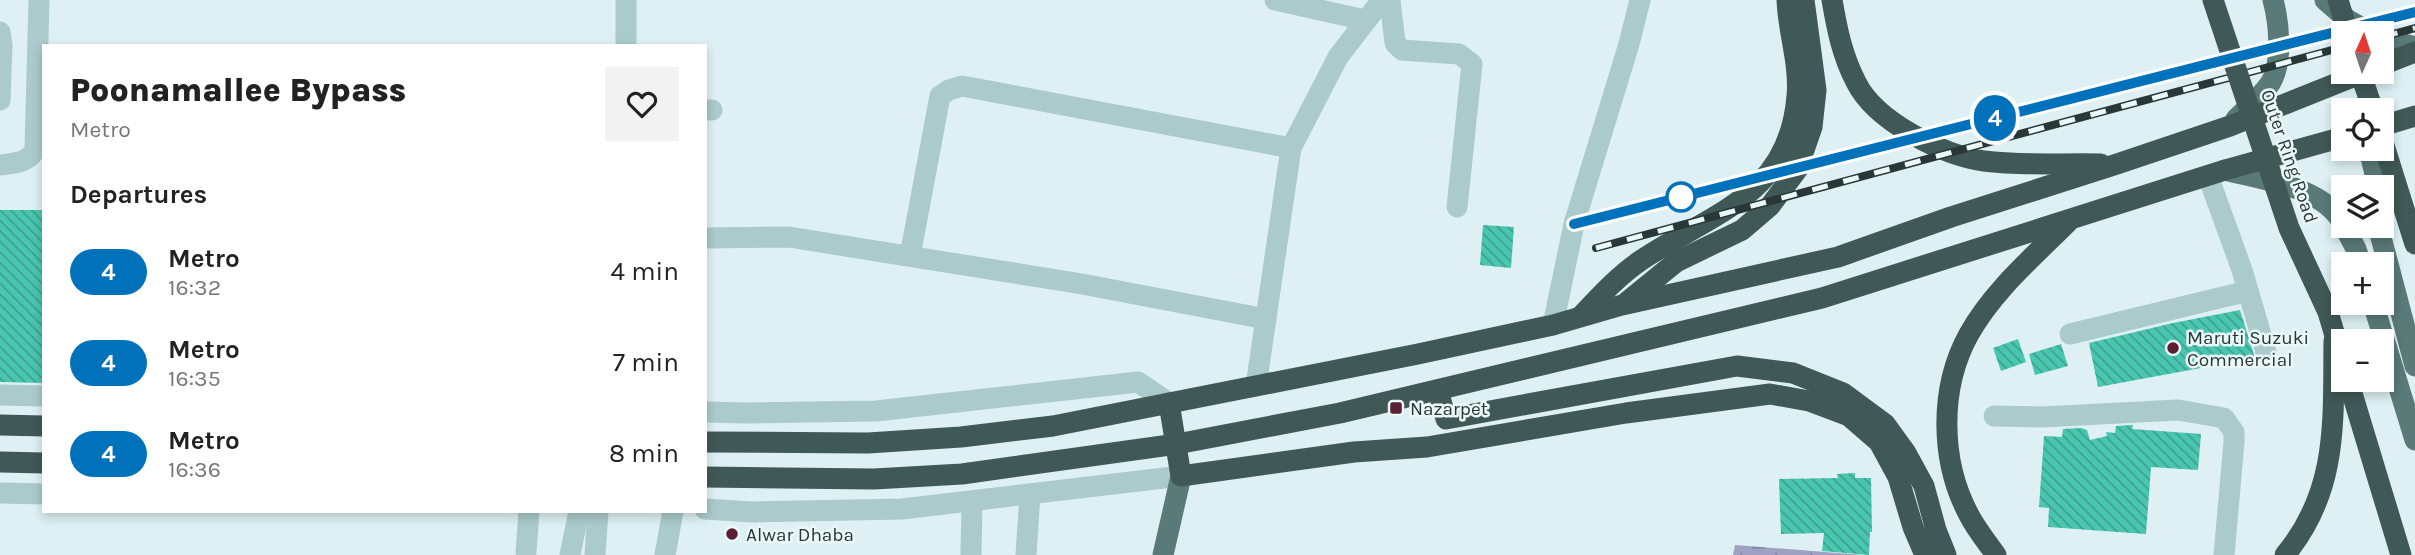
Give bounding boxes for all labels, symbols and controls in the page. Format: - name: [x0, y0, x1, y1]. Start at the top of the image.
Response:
- north arrow: [2331, 21, 2394, 84]
- map controls: [2331, 21, 2394, 392]
- button: heart: [605, 67, 679, 141]
- text: Poonamallee Bypass: [70, 71, 406, 109]
- street label: Outer Ring Road: [2256, 87, 2322, 226]
- line badge: 4: [1972, 95, 2018, 141]
- button: locate: [2331, 98, 2394, 161]
- text: 4: [1988, 104, 2002, 132]
- text: Metro: [70, 116, 131, 143]
- button: layers: [2331, 175, 2394, 238]
- text: Departures: [70, 179, 207, 210]
- unlabelled marker: [1666, 182, 1696, 212]
- text: Metro: [168, 243, 240, 274]
- button: +: [2331, 252, 2394, 315]
- text: 4 min: [611, 256, 679, 287]
- text: 4: [101, 258, 116, 286]
- text: 16:32: [168, 274, 221, 301]
- place label: Maruti Suzuki Commercial: [2187, 327, 2309, 371]
- button: −: [2331, 329, 2394, 392]
- text: Metro: [168, 334, 240, 365]
- marker: Maruti Suzuki Commercial: [2165, 340, 2181, 356]
- text: 7 min: [613, 347, 679, 378]
- text: 4: [101, 349, 116, 377]
- text: 16:35: [168, 365, 221, 392]
- place label: Nazarpet: [1410, 398, 1488, 420]
- marker: Nazarpet: [1388, 400, 1404, 416]
- text: Metro: [168, 425, 240, 456]
- text: 8 min: [609, 438, 679, 469]
- text: 4: [101, 440, 116, 468]
- text: 16:36: [168, 456, 221, 483]
- place label: Alwar Dhaba: [746, 524, 854, 546]
- marker: Alwar Dhaba: [724, 526, 740, 542]

